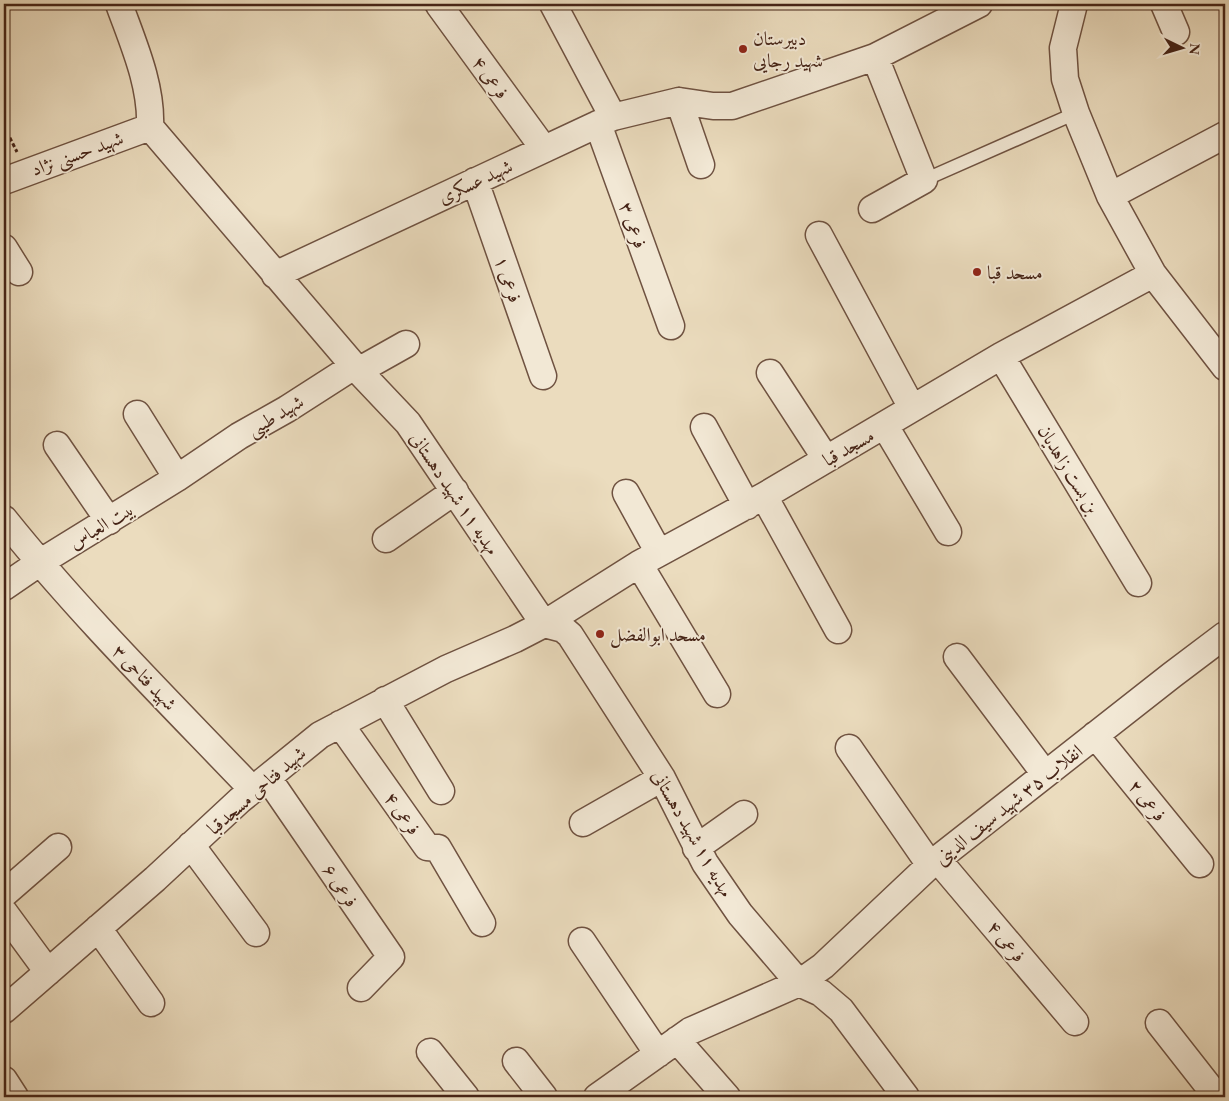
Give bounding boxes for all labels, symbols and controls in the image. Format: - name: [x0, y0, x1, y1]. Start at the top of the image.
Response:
- north arrow: [1156, 22, 1206, 72]
- place label: دبیرستان شهید رجایی: [753, 26, 823, 74]
- marker: دبیرستان شهید رجایی: [737, 43, 749, 55]
- text: N: [1185, 43, 1204, 56]
- street label: فرعی ۴: [467, 51, 515, 104]
- street label: شهید حسنی نژاد: [28, 125, 127, 183]
- street label: شهید عسکری: [434, 153, 517, 210]
- street label: فرعی ۳: [614, 199, 653, 252]
- street label: فرعی ۱: [489, 253, 528, 306]
- place label: مسحد قبا: [987, 260, 1043, 285]
- marker: مسحد قبا: [971, 266, 983, 278]
- street label: شهید طیبی: [242, 389, 310, 445]
- street label: بن بست زاهدیان: [1032, 420, 1105, 519]
- street label: مسجد قبا: [818, 423, 879, 472]
- street label: مهدیه ۱۱ شهید دهستانی: [404, 427, 505, 560]
- street label: بیت العباس: [64, 496, 139, 555]
- place label: مسحد ابوالفضل: [610, 622, 706, 648]
- marker: مسحد ابوالفضل: [594, 628, 606, 640]
- street label: شهید فتاحی ۳: [107, 639, 182, 716]
- street label: انقلاب ۳۵ شهید سیف الدینی: [929, 739, 1088, 870]
- street label: شهید فتاحی مسجدقبا: [201, 740, 311, 840]
- street label: مهدیه ۱۱ شهید دهستانی: [646, 765, 739, 901]
- street label: فرعی ۲: [1123, 774, 1172, 827]
- street label: فرعی ۴: [379, 787, 426, 840]
- street label: فرعی ۶: [317, 859, 364, 912]
- street label: فرعی ۴: [982, 915, 1031, 968]

